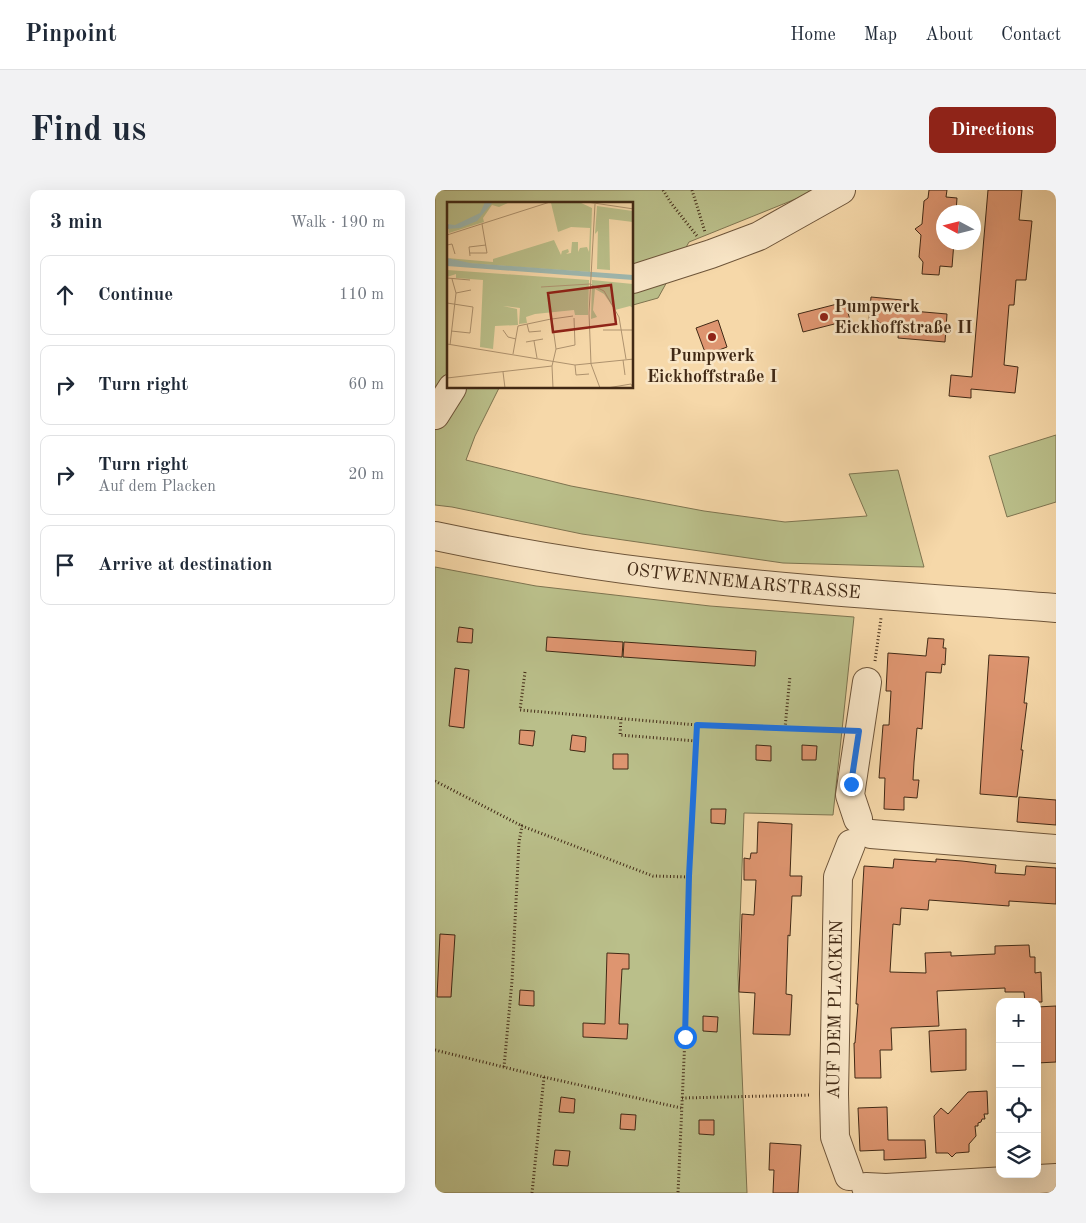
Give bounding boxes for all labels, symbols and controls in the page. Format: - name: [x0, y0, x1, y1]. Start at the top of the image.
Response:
- text: Pinpoint: [25, 23, 117, 47]
- text: Home: [790, 26, 836, 44]
- text: Map: [864, 26, 897, 44]
- text: About: [925, 26, 973, 44]
- text: Contact: [1001, 26, 1061, 44]
- button: Directions: [929, 107, 1056, 153]
- text: Find us: [30, 113, 146, 148]
- inset map: [447, 202, 634, 389]
- north arrow: [936, 205, 981, 250]
- text: 3 min: [50, 212, 103, 233]
- text: Walk · 190 m: [290, 215, 385, 231]
- icon: ahead: [51, 281, 79, 309]
- text: Continue: [98, 286, 173, 305]
- text: 110 m: [339, 287, 384, 303]
- place label: Pumpwerk Eickhoffstraße II: [834, 298, 973, 337]
- marker: Pumpwerk Eickhoffstraße II: [818, 311, 830, 323]
- marker: Pumpwerk Eickhoffstraße I: [706, 331, 718, 343]
- place label: Pumpwerk Eickhoffstraße I: [647, 347, 777, 386]
- icon: right: [51, 371, 79, 399]
- text: Turn right: [98, 376, 188, 395]
- text: 60 m: [348, 377, 384, 393]
- text: Turn right: [98, 456, 188, 475]
- icon: right: [51, 461, 79, 489]
- text: 20 m: [348, 467, 384, 483]
- text: Auf dem Placken: [98, 479, 216, 495]
- icon: arrive: [51, 551, 79, 579]
- text: Arrive at destination: [98, 556, 272, 575]
- street label: OSTWENNEMARSTRASSE: [625, 560, 861, 602]
- route end: [840, 773, 863, 796]
- street label: AUF DEM PLACKEN: [825, 920, 846, 1099]
- map controls: [996, 998, 1041, 1178]
- button: +: [996, 998, 1041, 1043]
- route start: [674, 1026, 697, 1049]
- button: −: [996, 1043, 1041, 1088]
- button: locate: [996, 1088, 1041, 1133]
- button: layers: [996, 1133, 1041, 1178]

